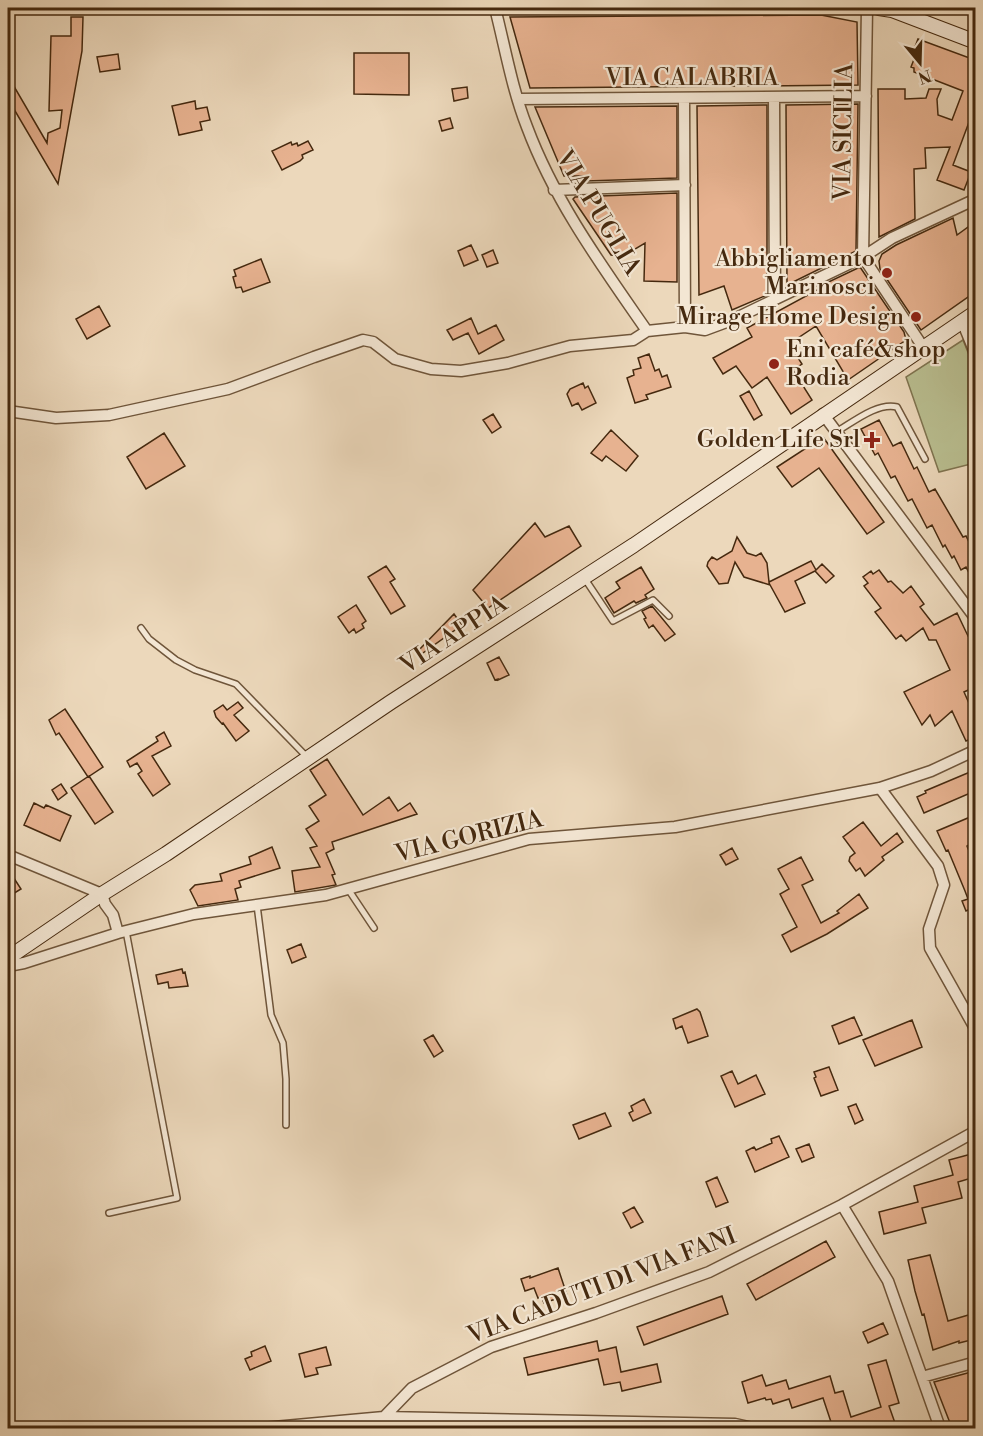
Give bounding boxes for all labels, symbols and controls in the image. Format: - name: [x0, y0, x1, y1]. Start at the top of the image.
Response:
- north arrow: [890, 33, 950, 93]
- street label: VIA SICILIA: [828, 62, 860, 202]
- street label: VIA CALABRIA: [604, 63, 779, 93]
- text: N: [915, 65, 934, 88]
- street label: VIA PUGLIA: [548, 144, 647, 282]
- place label: Abbigliamento Marinosci: [714, 244, 875, 302]
- marker: Abbigliamento Marinosci: [880, 266, 894, 280]
- place label: Mirage Home Design: [677, 302, 904, 332]
- marker: Mirage Home Design: [909, 310, 923, 324]
- place label: Eni café&shop Rodia: [786, 335, 946, 393]
- marker: Eni café&shop Rodia: [767, 357, 781, 371]
- place label: Golden Life Srl: [697, 425, 860, 455]
- marker: Golden Life Srl: [865, 433, 879, 447]
- street label: VIA APPIA: [394, 589, 514, 681]
- street label: VIA GORIZIA: [391, 804, 546, 870]
- street label: VIA CADUTI DI VIA FANI: [462, 1221, 741, 1352]

